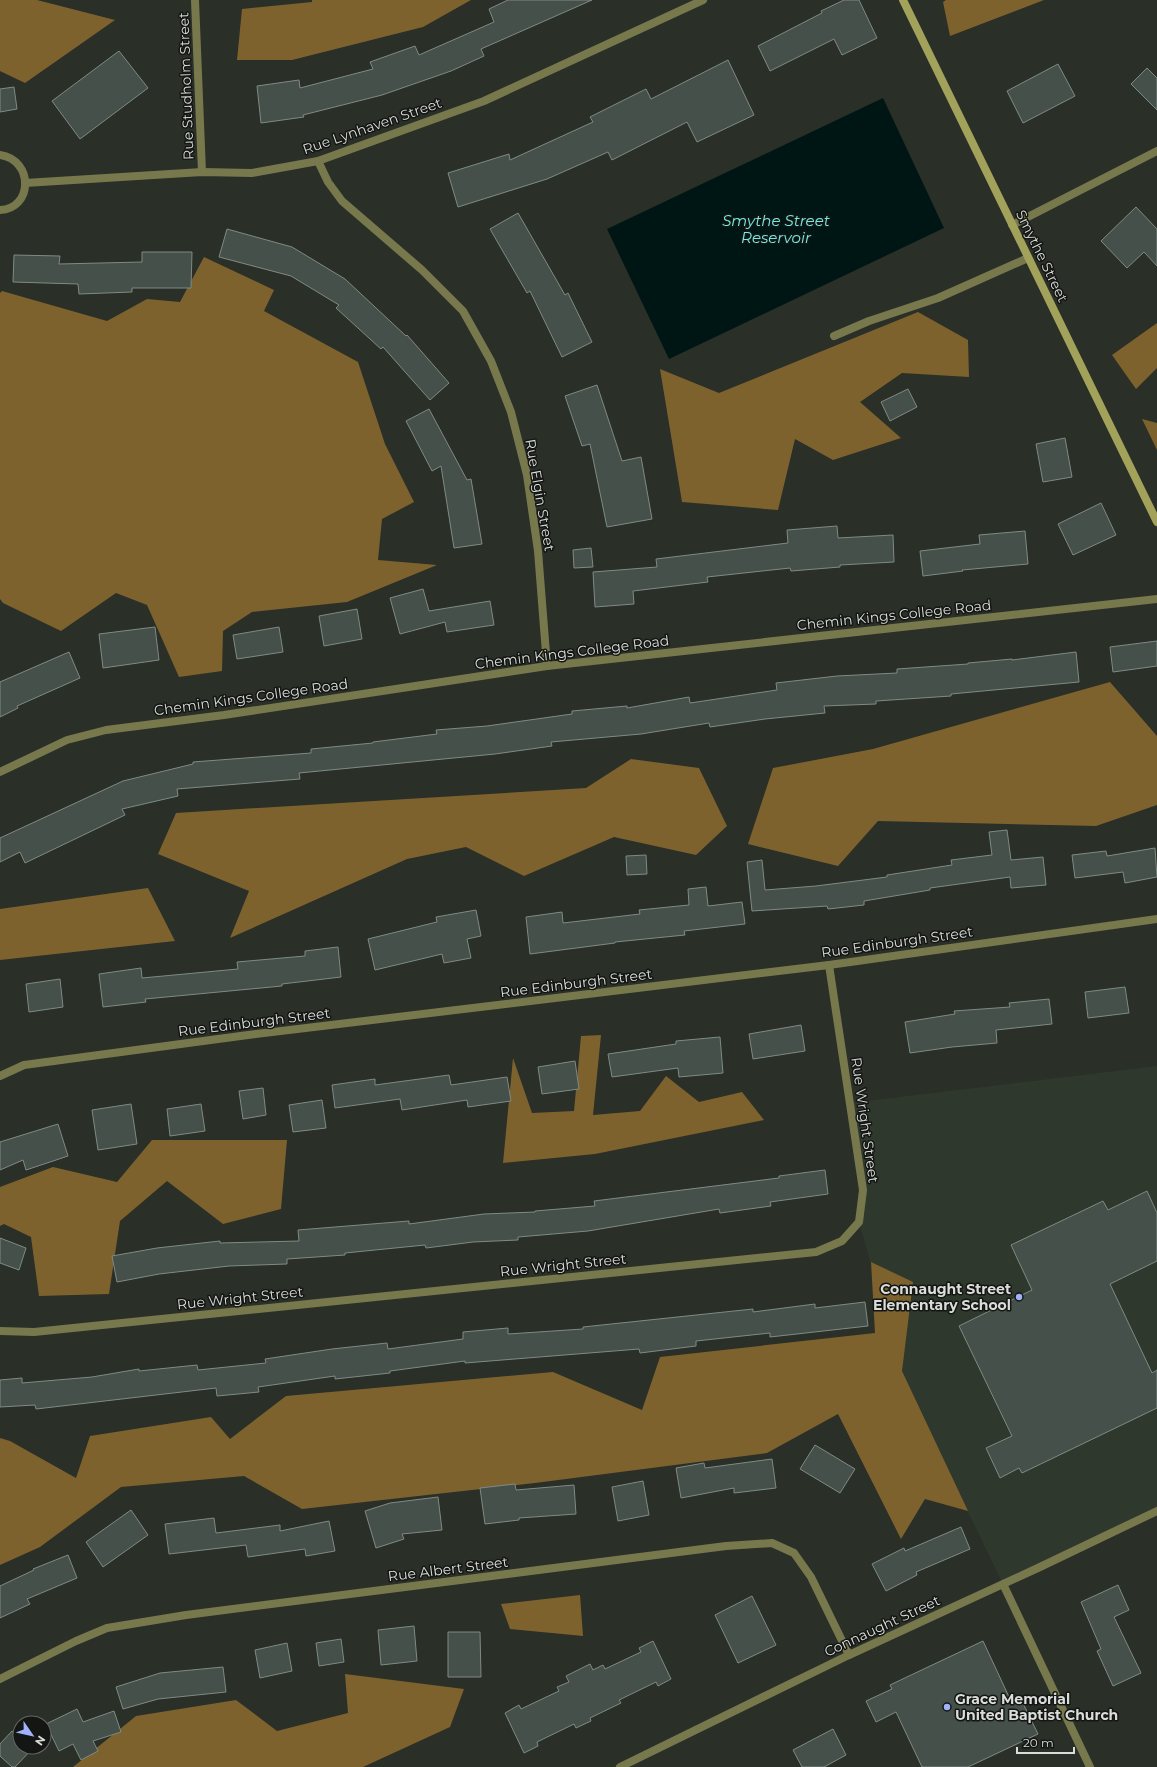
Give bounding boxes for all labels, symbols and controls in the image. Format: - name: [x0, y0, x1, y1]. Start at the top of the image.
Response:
- street label: Rue Studholm Street: [174, 12, 198, 160]
- street label: Rue Lynhaven Street: [300, 94, 444, 158]
- street label: Smythe Street: [1012, 207, 1072, 305]
- water label: Smythe Street Reservoir: [722, 211, 830, 247]
- street label: Rue Elgin Street: [521, 437, 559, 553]
- street label: Chemin Kings College Road: [796, 596, 992, 634]
- street label: Chemin Kings College Road: [474, 631, 670, 673]
- street label: Chemin Kings College Road: [153, 674, 349, 720]
- street label: Rue Edinburgh Street: [820, 922, 974, 962]
- street label: Rue Edinburgh Street: [499, 965, 653, 1001]
- street label: Rue Edinburgh Street: [177, 1004, 331, 1040]
- street label: Rue Wright Street: [847, 1056, 883, 1184]
- street label: Rue Wright Street: [499, 1249, 627, 1281]
- place label: Connaught Street Elementary School: [873, 1280, 1011, 1314]
- street label: Rue Wright Street: [176, 1282, 304, 1314]
- marker: Connaught Street Elementary School: [1014, 1292, 1024, 1302]
- street label: Rue Albert Street: [387, 1553, 509, 1585]
- street label: Connaught Street: [821, 1591, 943, 1661]
- place label: Grace Memorial United Baptist Church: [955, 1690, 1118, 1724]
- marker: Grace Memorial United Baptist Church: [942, 1702, 952, 1712]
- north arrow: [12, 1715, 52, 1755]
- scale bar: [1017, 1729, 1074, 1755]
- text: N: [32, 1733, 49, 1748]
- text: 20 m: [1023, 1735, 1054, 1750]

